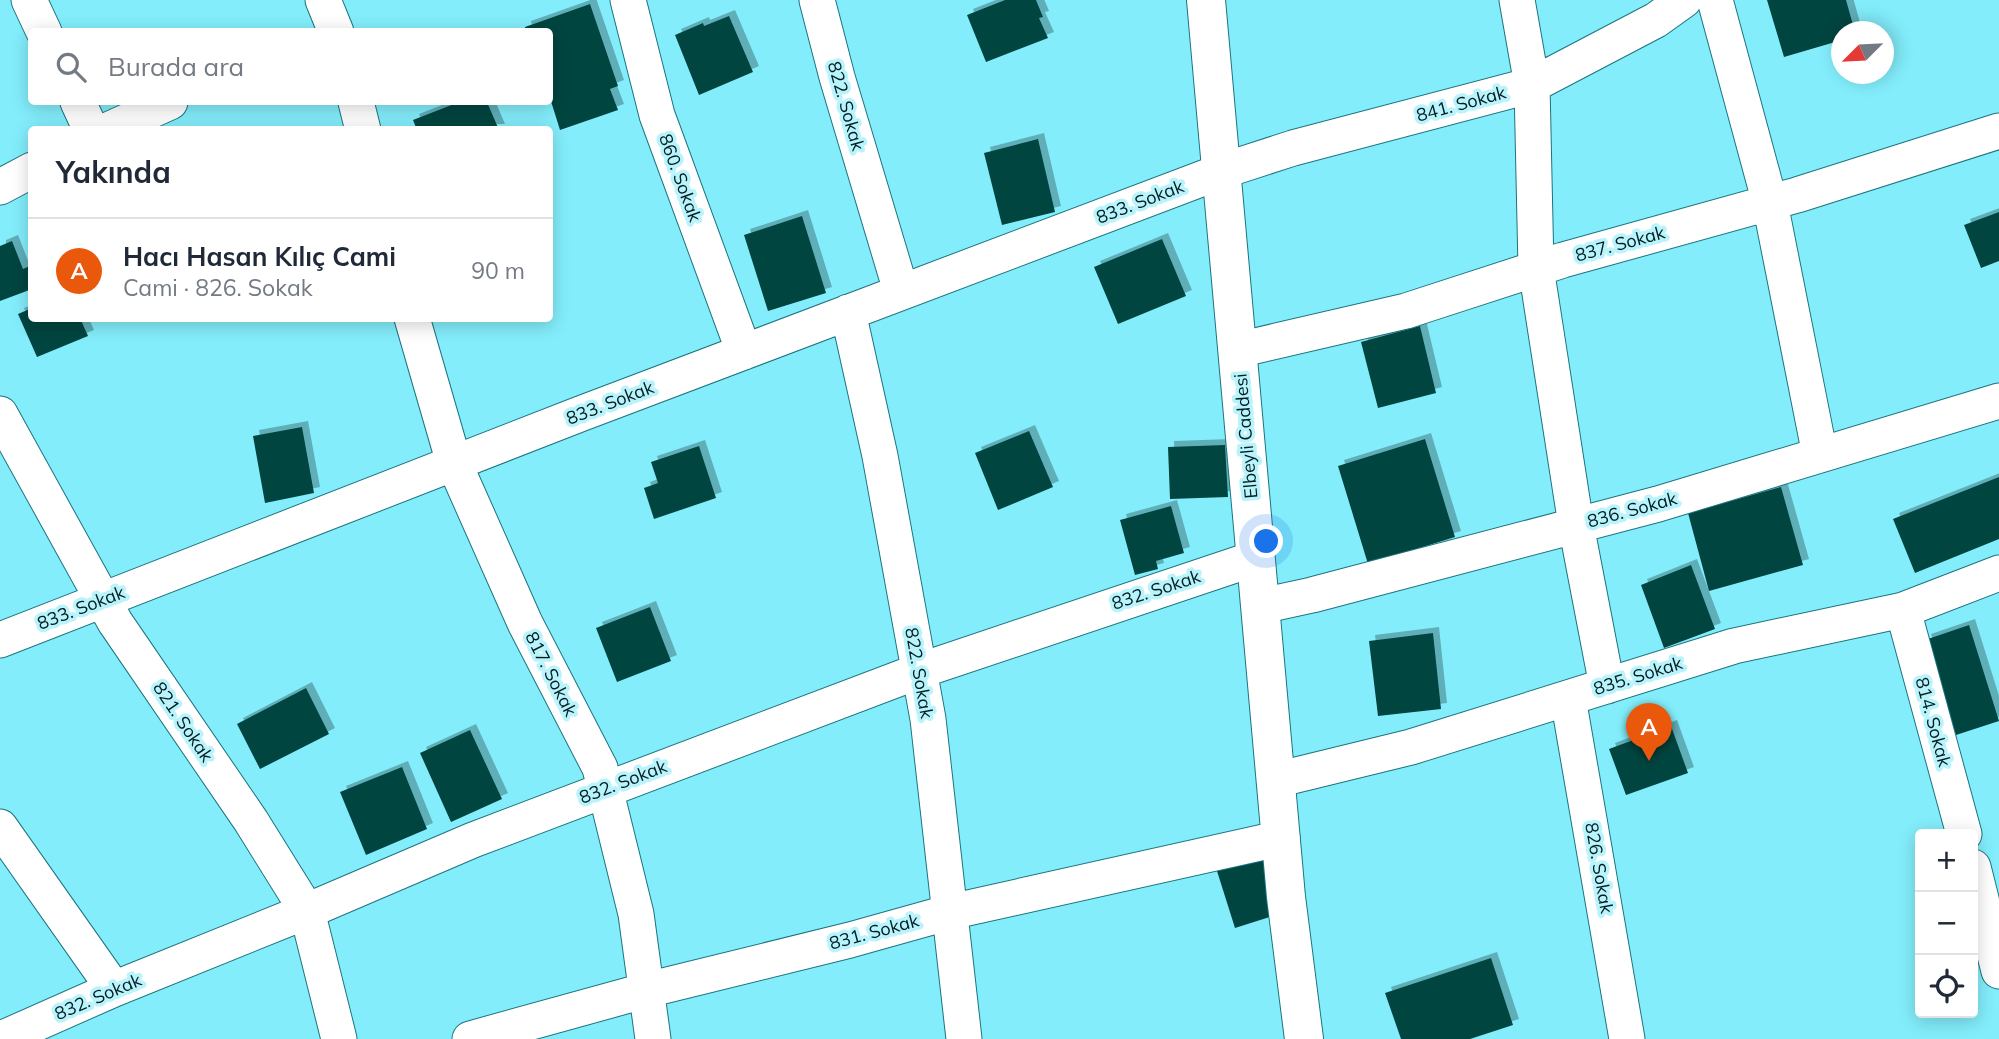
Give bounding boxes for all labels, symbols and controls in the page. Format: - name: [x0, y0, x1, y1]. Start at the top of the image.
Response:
- north arrow: [1831, 21, 1894, 84]
- search box: [28, 28, 553, 105]
- icon: search: [52, 48, 90, 86]
- text: Burada ara: [108, 50, 244, 83]
- street label: 822. Sokak: [823, 58, 870, 154]
- street label: 841. Sokak: [1413, 80, 1509, 127]
- street label: 860. Sokak: [654, 131, 707, 226]
- text: Yakında: [56, 153, 171, 191]
- street label: 833. Sokak: [1093, 174, 1188, 229]
- street label: 837. Sokak: [1572, 220, 1668, 267]
- text: Hacı Hasan Kılıç Cami: [123, 240, 396, 273]
- text: A: [70, 256, 88, 285]
- text: 90 m: [471, 256, 525, 285]
- text: Cami · 826. Sokak: [123, 273, 313, 302]
- street label: Elbeyli Caddesi: [1229, 372, 1262, 500]
- street label: 833. Sokak: [563, 375, 658, 430]
- street label: 836. Sokak: [1584, 486, 1680, 533]
- your location: [1249, 524, 1283, 558]
- street label: 832. Sokak: [1109, 564, 1204, 615]
- street label: 833. Sokak: [34, 580, 129, 635]
- street label: 822. Sokak: [900, 626, 939, 721]
- street label: 817. Sokak: [520, 628, 583, 721]
- street label: 835. Sokak: [1591, 651, 1686, 700]
- street label: 814. Sokak: [1910, 674, 1957, 770]
- street label: 821. Sokak: [148, 677, 219, 767]
- pin: A: [1626, 703, 1672, 761]
- street label: 832. Sokak: [576, 754, 671, 809]
- street label: 826. Sokak: [1580, 821, 1619, 916]
- map controls: [1915, 829, 1978, 1018]
- button: +: [1915, 829, 1978, 892]
- button: −: [1915, 892, 1978, 955]
- street label: 831. Sokak: [826, 908, 922, 955]
- button: locate: [1915, 955, 1978, 1018]
- street label: 832. Sokak: [51, 968, 145, 1025]

